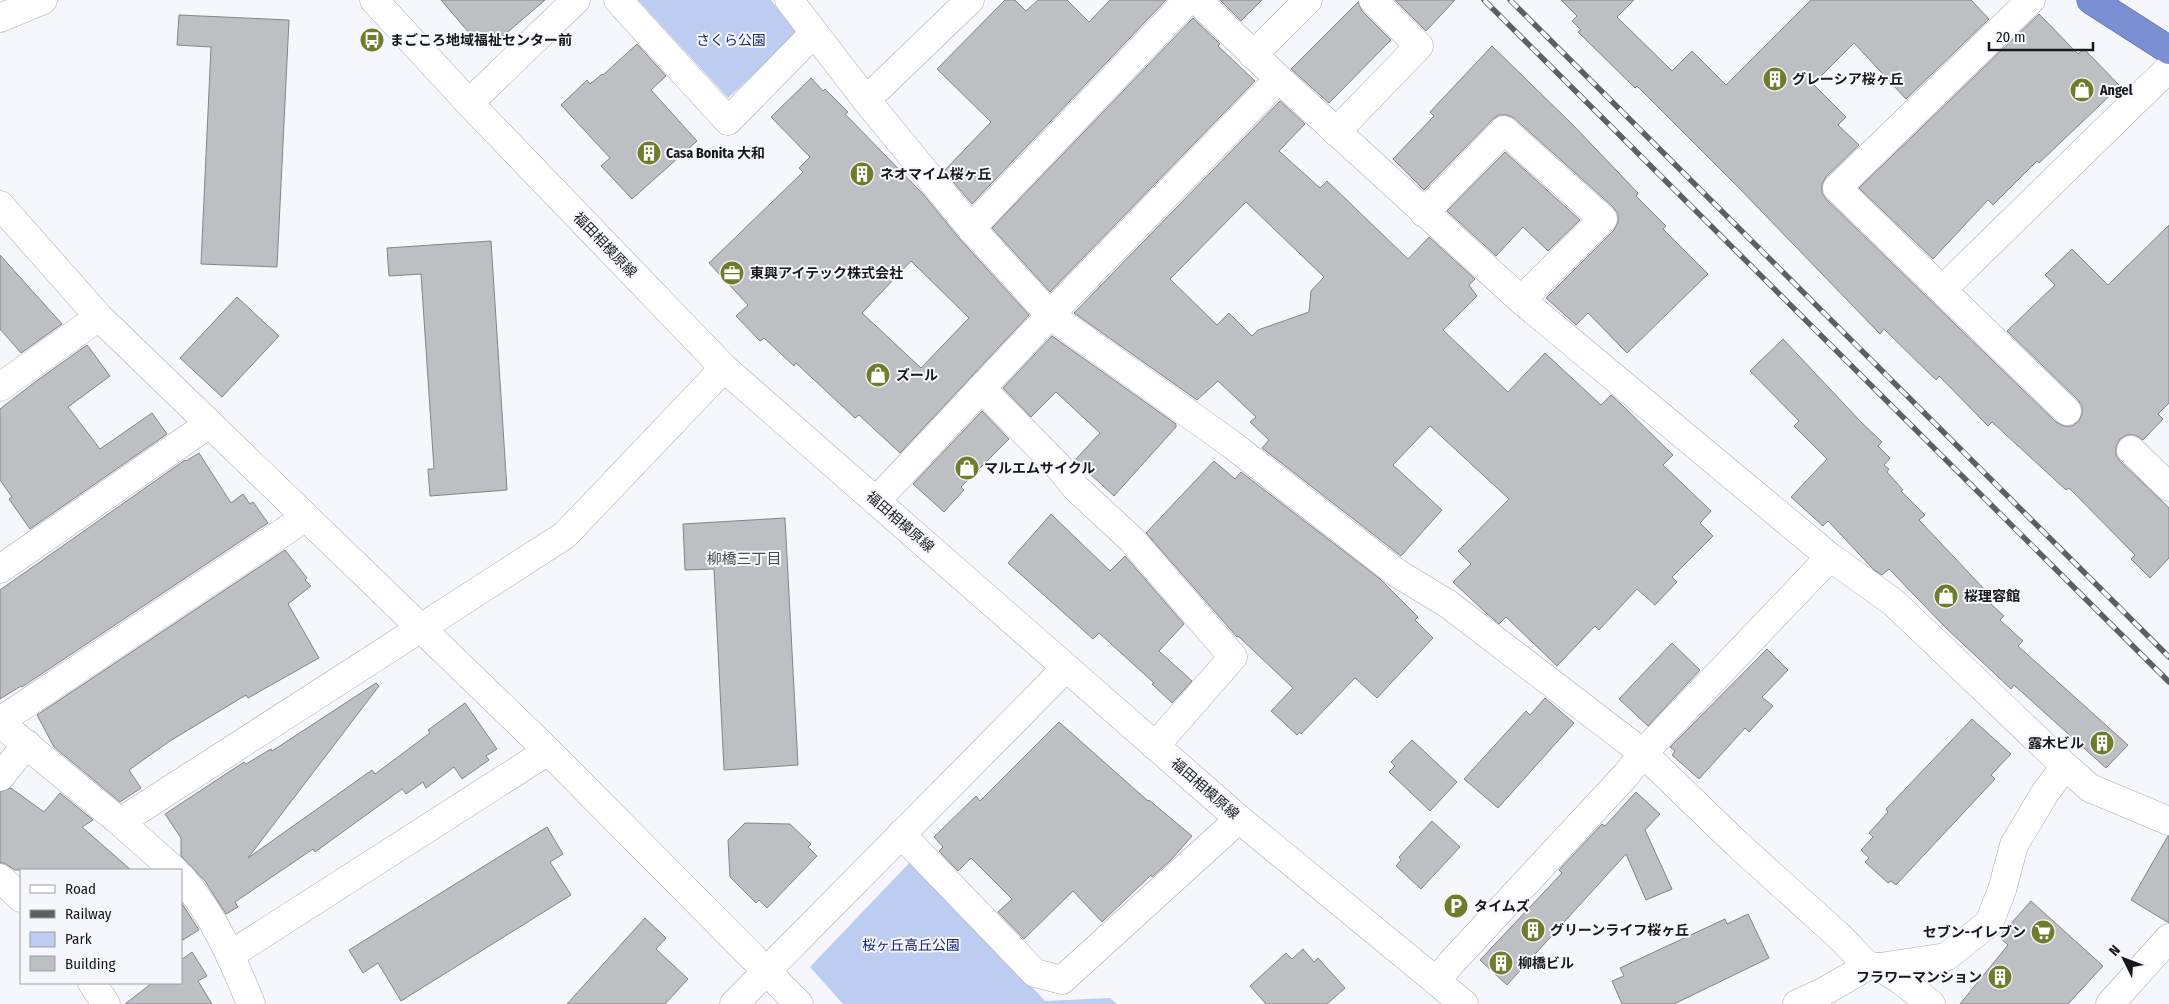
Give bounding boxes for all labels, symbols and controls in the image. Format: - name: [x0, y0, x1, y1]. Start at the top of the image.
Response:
- scale bar: [1989, 20, 2093, 52]
- bus stop icon: まごころ地域福祉センター前: [359, 27, 385, 53]
- text: 20 m: [1996, 28, 2026, 46]
- place label: まごころ地域福祉センター前: [390, 32, 572, 49]
- park label: さくら公園: [696, 32, 766, 49]
- building icon: グレーシア桜ヶ丘: [1762, 66, 1788, 92]
- place label: グレーシア桜ヶ丘: [1792, 71, 1904, 88]
- shop icon: Angel: [2069, 77, 2095, 103]
- place label: Angel: [2099, 82, 2133, 99]
- building icon: Casa Bonita 大和: [636, 140, 662, 166]
- place label: Casa Bonita 大和: [666, 145, 765, 162]
- building icon: ネオマイム桜ヶ丘: [849, 161, 875, 187]
- place label: ネオマイム桜ヶ丘: [880, 166, 992, 183]
- street label: 福田相模原線: [570, 209, 640, 281]
- office icon: 東興アイテック株式会社: [719, 260, 745, 286]
- place label: 東興アイテック株式会社: [750, 265, 903, 282]
- shop icon: ズール: [865, 362, 891, 388]
- place label: ズール: [896, 367, 938, 384]
- shop icon: マルエムサイクル: [954, 455, 980, 481]
- place label: マルエムサイクル: [984, 460, 1095, 477]
- street label: 福田相模原線: [863, 488, 937, 556]
- district label: 柳橋三丁目: [706, 550, 782, 568]
- shop icon: 桜理容館: [1933, 583, 1959, 609]
- place label: 桜理容館: [1964, 588, 2020, 605]
- building icon: 露木ビル: [2089, 730, 2115, 756]
- place label: 露木ビル: [2028, 735, 2084, 752]
- street label: 福田相模原線: [1168, 755, 1242, 823]
- legend: [20, 869, 182, 984]
- text: Road: [65, 880, 96, 898]
- parking icon: タイムズ: [1443, 893, 1469, 919]
- place label: タイムズ: [1474, 898, 1530, 915]
- text: Railway: [65, 905, 112, 923]
- building icon: グリーンライフ桜ヶ丘: [1520, 917, 1546, 943]
- supermarket icon: セブン-イレブン: [2030, 919, 2056, 945]
- place label: グリーンライフ桜ヶ丘: [1550, 922, 1689, 939]
- place label: セブン-イレブン: [1923, 924, 2026, 941]
- text: Park: [65, 930, 92, 948]
- north arrow: [2099, 934, 2149, 984]
- park label: 桜ヶ丘高丘公園: [862, 937, 960, 954]
- text: N: [2106, 942, 2124, 959]
- building icon: 柳橋ビル: [1488, 950, 1514, 976]
- text: Building: [65, 955, 116, 973]
- place label: 柳橋ビル: [1518, 955, 1574, 972]
- building icon: フラワーマンション: [1987, 964, 2013, 990]
- place label: フラワーマンション: [1856, 969, 1982, 986]

